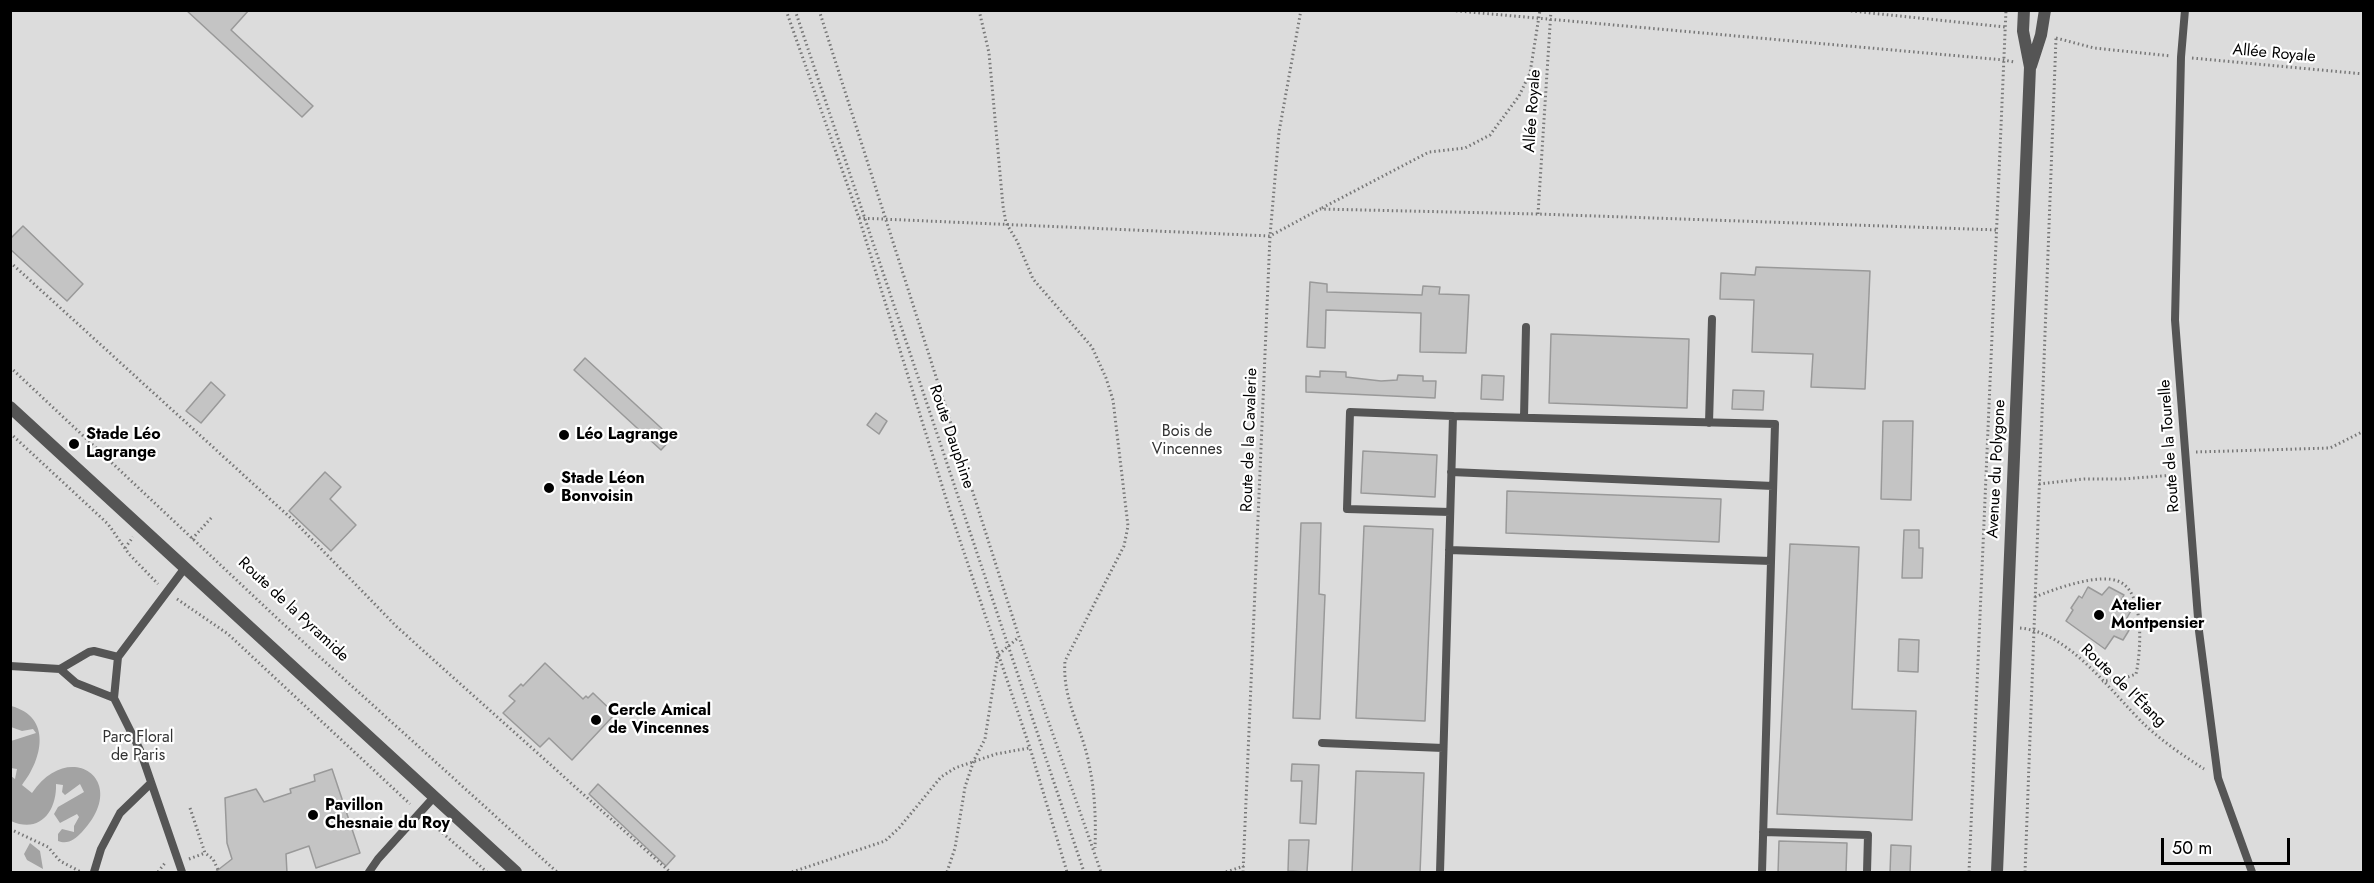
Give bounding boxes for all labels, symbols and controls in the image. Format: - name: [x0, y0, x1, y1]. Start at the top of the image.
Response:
- street label: Allée Royale: [2232, 41, 2316, 67]
- street label: Allée Royale: [1521, 69, 1545, 153]
- street label: Route de la Cavalerie: [1238, 367, 1262, 513]
- street label: Route de la Tourelle: [2156, 379, 2184, 513]
- street label: Route Dauphine: [924, 383, 978, 491]
- street label: Avenue du Polygone: [1984, 399, 2010, 539]
- park label: Bois de Vincennes: [1152, 422, 1222, 460]
- place label: Stade Léo Lagrange: [86, 425, 161, 463]
- place label: Léo Lagrange: [576, 425, 678, 445]
- marker: Léo Lagrange: [557, 428, 571, 442]
- marker: Stade Léo Lagrange: [67, 437, 81, 451]
- place label: Stade Léon Bonvoisin: [561, 469, 645, 507]
- marker: Stade Léon Bonvoisin: [542, 481, 556, 495]
- street label: Route de la Pyramide: [234, 554, 352, 666]
- place label: Atelier Montpensier: [2111, 596, 2205, 634]
- marker: Atelier Montpensier: [2092, 608, 2106, 622]
- street label: Route de l'Étang: [2076, 640, 2170, 732]
- place label: Cercle Amical de Vincennes: [608, 701, 711, 739]
- marker: Cercle Amical de Vincennes: [589, 713, 603, 727]
- park label: Parc Floral de Paris: [103, 728, 173, 766]
- place label: Pavillon Chesnaie du Roy: [325, 796, 450, 834]
- marker: Pavillon Chesnaie du Roy: [306, 808, 320, 822]
- scale bar: [2164, 826, 2293, 864]
- text: 50 m: [2172, 835, 2212, 861]

